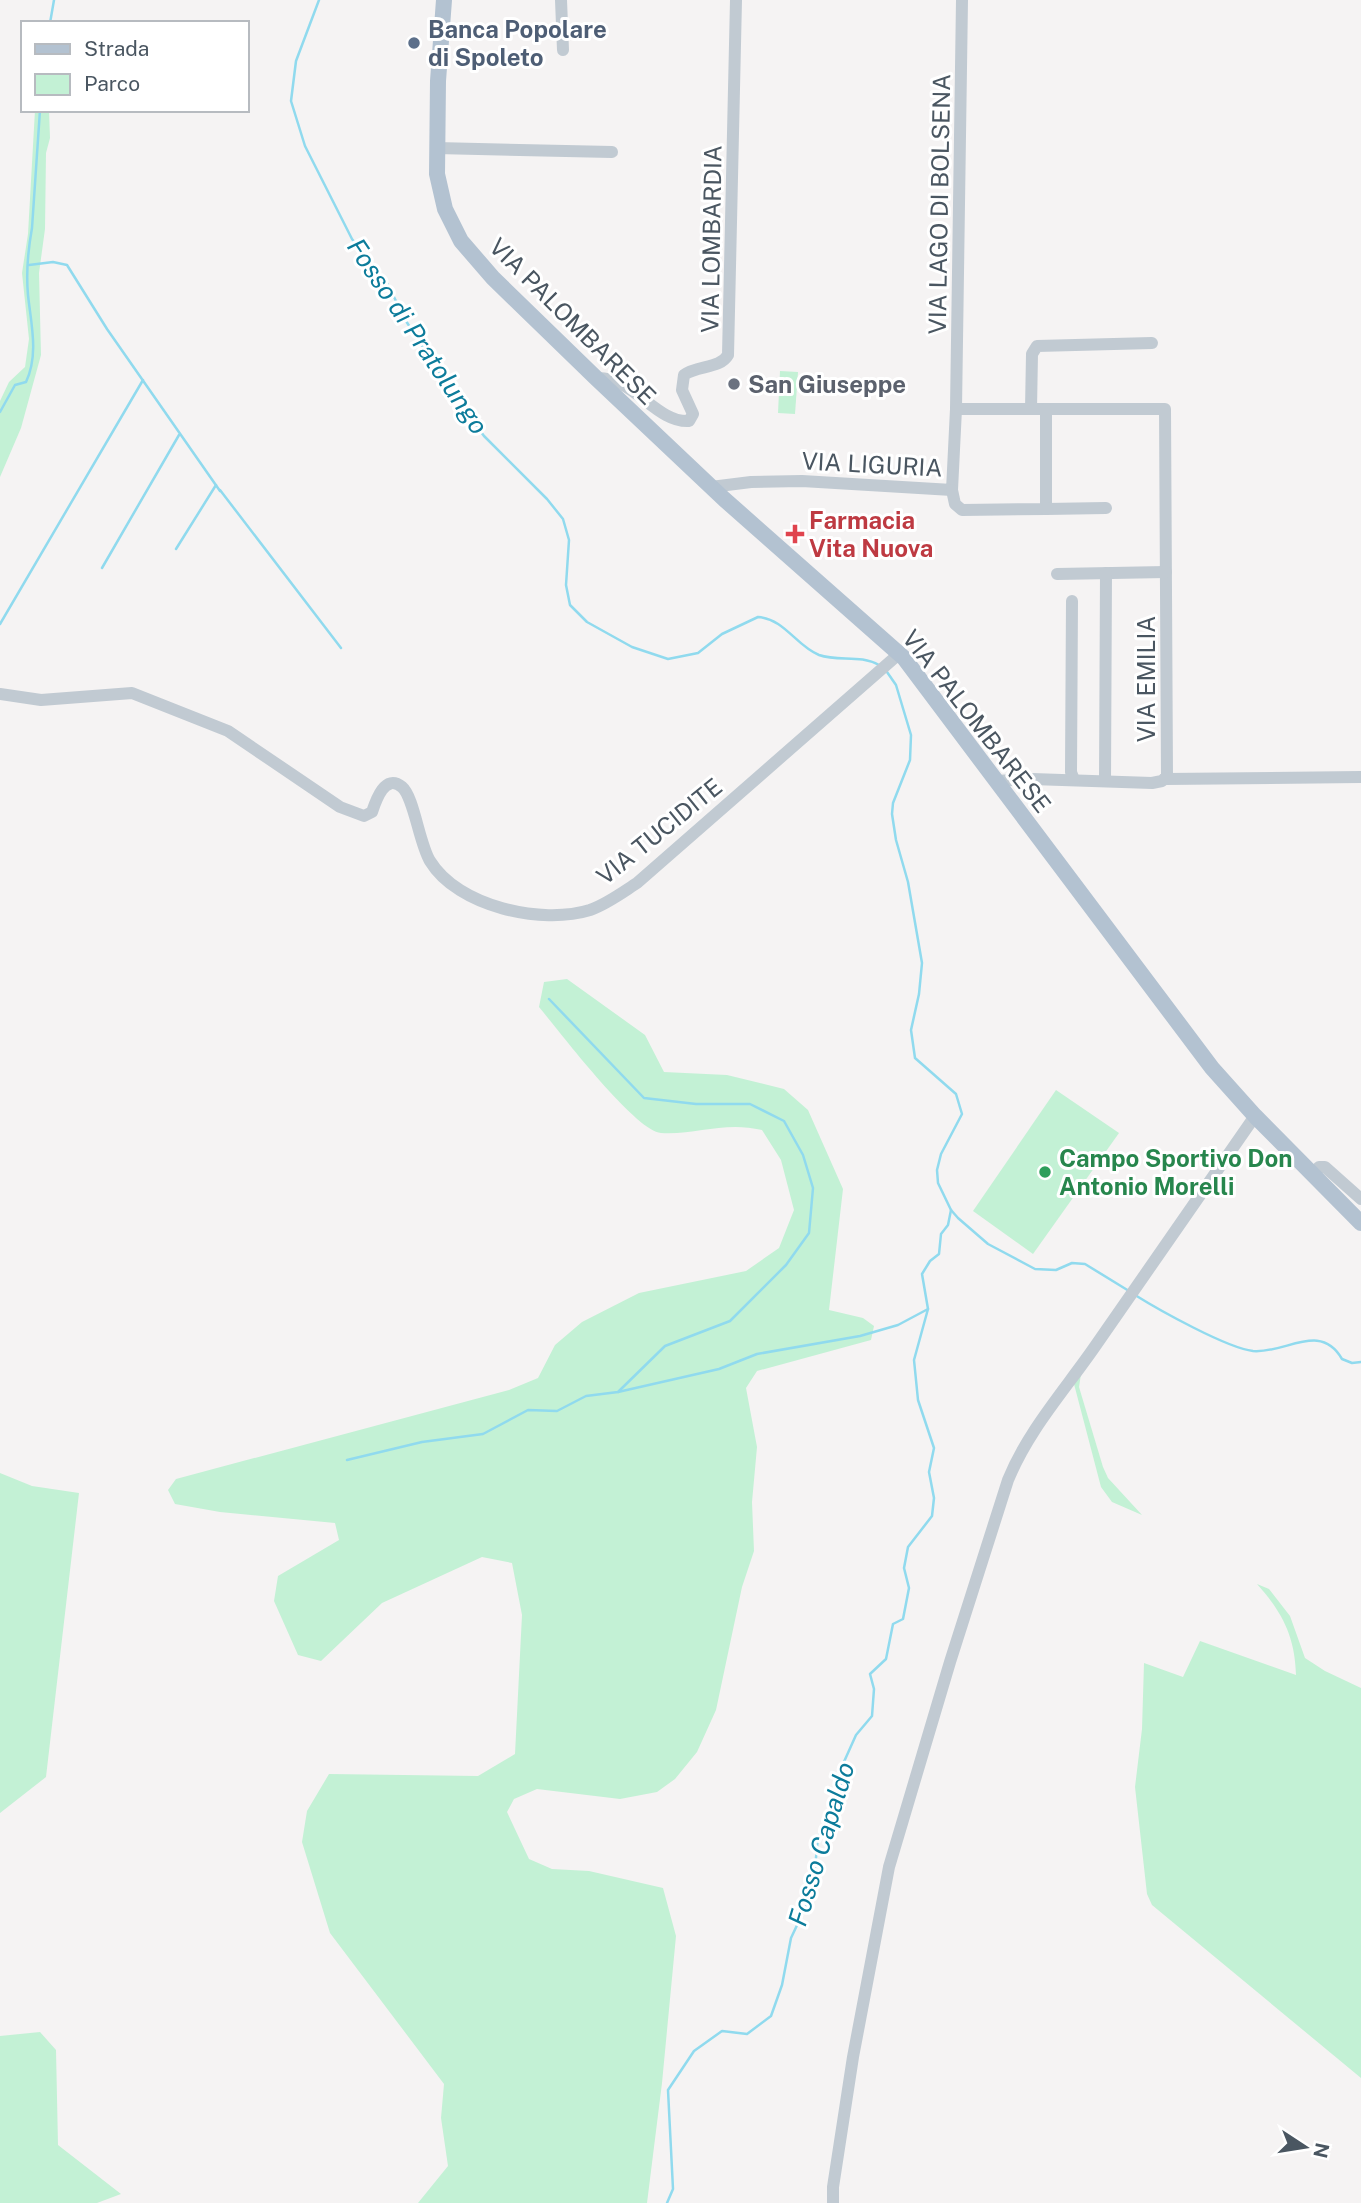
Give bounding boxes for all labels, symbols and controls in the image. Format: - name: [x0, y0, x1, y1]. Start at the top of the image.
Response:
- place label: Banca Popolare di Spoleto: [428, 15, 607, 71]
- legend: [21, 21, 248, 112]
- marker: Banca Popolare di Spoleto: [406, 35, 422, 51]
- text: Strada: [84, 36, 149, 61]
- text: Parco: [84, 71, 140, 96]
- street label: VIA LAGO DI BOLSENA: [923, 74, 955, 334]
- street label: VIA LOMBARDIA: [695, 145, 727, 333]
- water label: Fosso di Pratolungo: [341, 232, 495, 440]
- street label: VIA PALOMBARESE: [484, 232, 662, 410]
- place label: San Giuseppe: [748, 370, 906, 398]
- marker: San Giuseppe: [726, 376, 742, 392]
- street label: VIA LIGURIA: [801, 446, 943, 482]
- place label: Farmacia Vita Nuova: [809, 506, 933, 562]
- marker: Farmacia Vita Nuova: [787, 526, 803, 542]
- street label: VIA EMILIA: [1132, 616, 1160, 742]
- street label: VIA PALOMBARESE: [897, 624, 1057, 818]
- street label: VIA TUCIDITE: [591, 772, 727, 890]
- place label: Campo Sportivo Don Antonio Morelli: [1059, 1144, 1292, 1200]
- marker: Campo Sportivo Don Antonio Morelli: [1037, 1164, 1053, 1180]
- water label: Fosso Capaldo: [781, 1758, 861, 1930]
- north arrow: [1270, 2112, 1340, 2182]
- text: N: [1309, 2141, 1334, 2160]

